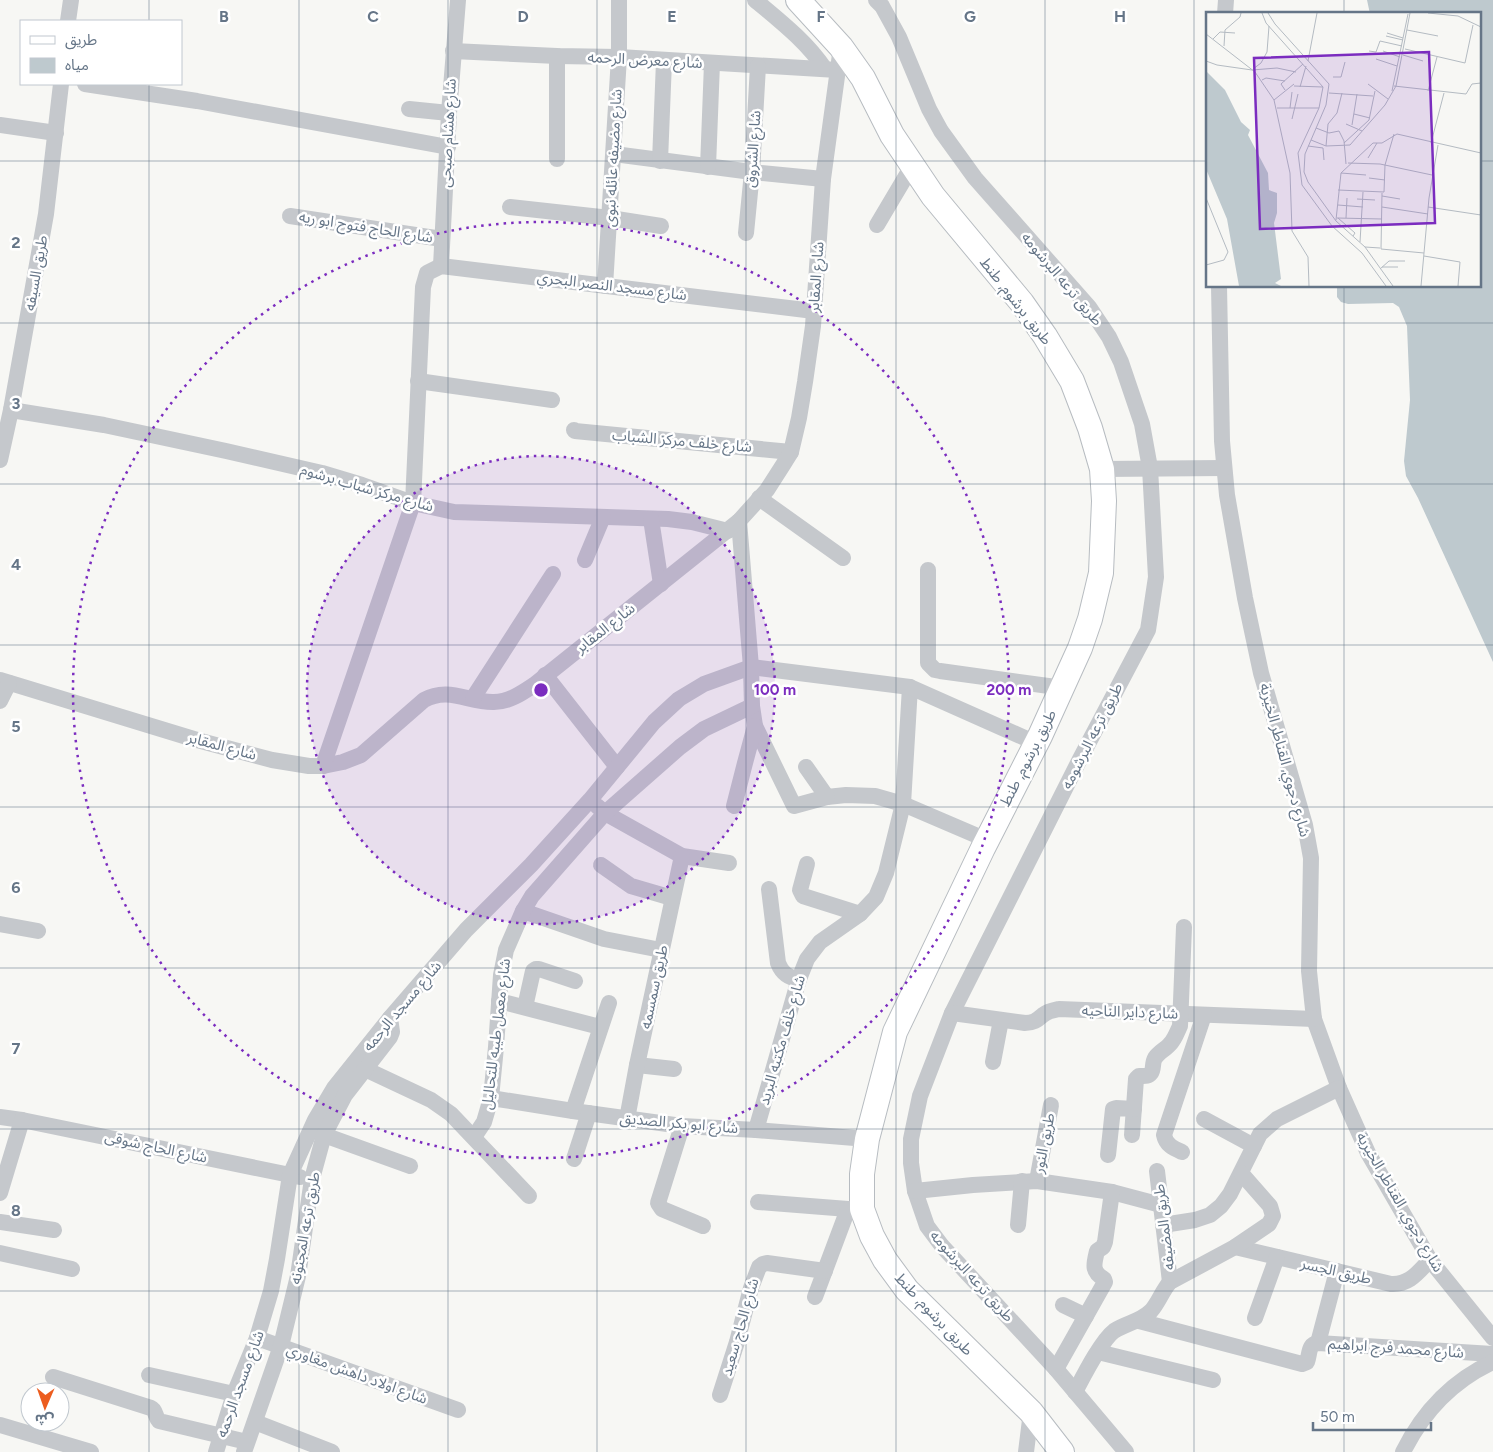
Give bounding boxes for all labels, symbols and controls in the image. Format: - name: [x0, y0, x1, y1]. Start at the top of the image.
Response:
- text: B: [219, 7, 229, 26]
- text: C: [367, 7, 379, 26]
- text: D: [517, 7, 529, 26]
- text: E: [667, 7, 677, 26]
- text: F: [817, 7, 826, 26]
- text: G: [964, 7, 976, 26]
- text: H: [1114, 7, 1126, 26]
- inset map: [1206, 12, 1480, 288]
- legend: [20, 20, 182, 85]
- text: طريق: [65, 31, 97, 50]
- street label: شارع معرض الرحمه: [587, 48, 703, 75]
- text: مياه: [65, 56, 89, 74]
- street label: شارع هشام صبحى: [436, 78, 463, 188]
- street label: شارع مضيفه عائله نبوى: [600, 88, 629, 228]
- street label: شارع الشروق: [741, 110, 768, 188]
- street label: شارع الحاج فتوح ابو ريه: [297, 208, 435, 249]
- street label: طريق ترعه البرشومه: [1017, 229, 1106, 330]
- text: 2: [11, 233, 21, 252]
- street label: طريق السيفه: [20, 234, 52, 312]
- street label: شارع المقابر: [804, 241, 830, 314]
- street label: طريق برشوم, طنط: [975, 254, 1056, 350]
- street label: شارع مسجد النصر البحري: [536, 268, 688, 307]
- text: 3: [12, 394, 21, 413]
- street label: شارع خلف مركز الشباب: [611, 426, 753, 459]
- street label: شارع مركز شباب برشوم: [298, 460, 436, 519]
- text: 4: [11, 555, 21, 574]
- street label: شارع المقابر: [571, 599, 640, 660]
- street label: طريق ترعه البرشومه: [1058, 680, 1127, 793]
- centre of rings: [532, 681, 550, 699]
- text: 100 m: [754, 681, 796, 699]
- text: 200 m: [987, 681, 1031, 699]
- street label: شارع دجوي, القناطر الخيرية: [1253, 681, 1314, 840]
- street label: طريق برشوم, طنط: [996, 706, 1062, 810]
- text: 5: [11, 717, 21, 736]
- street label: شارع المقابر: [184, 728, 259, 767]
- text: 6: [11, 878, 21, 897]
- street label: طريق سمسمه: [636, 944, 673, 1031]
- street label: شارع مسجد الرحمه: [359, 957, 447, 1057]
- street label: شارع معمل طيبه للتحاليل: [478, 957, 517, 1111]
- street label: شارع خلف مكتبه البريد: [755, 973, 812, 1108]
- street label: شارع داير الناحيه: [1081, 1001, 1179, 1026]
- text: 7: [12, 1039, 21, 1058]
- street label: شارع ابو بكر الصديق: [619, 1109, 739, 1140]
- street label: طريق النور: [1029, 1111, 1060, 1176]
- street label: شارع الحاج شوقى: [103, 1127, 209, 1170]
- street label: شارع دجوي, القناطر الخيرية: [1350, 1129, 1448, 1277]
- street label: طريق ترعه المجنونه: [286, 1170, 325, 1286]
- street label: طريق المضيفه: [1150, 1183, 1179, 1271]
- text: 8: [11, 1201, 21, 1220]
- street label: طريق ترعه البرشومه: [926, 1227, 1018, 1326]
- street label: طريق الجسر: [1298, 1254, 1373, 1289]
- street label: طريق برشوم, طنط: [890, 1269, 977, 1360]
- street label: شارع الحاج سعيد: [717, 1276, 765, 1379]
- street label: شارع مسجد الرحمه: [212, 1328, 271, 1441]
- street label: شارع محمد فرج ابراهيم: [1327, 1334, 1465, 1365]
- street label: شارع اولاد داهش مغاوري: [283, 1340, 430, 1411]
- north arrow: [20, 1382, 70, 1432]
- scale bar: [1313, 1400, 1430, 1432]
- text: 50 m: [1320, 1408, 1355, 1426]
- text: ش: [35, 1411, 54, 1428]

